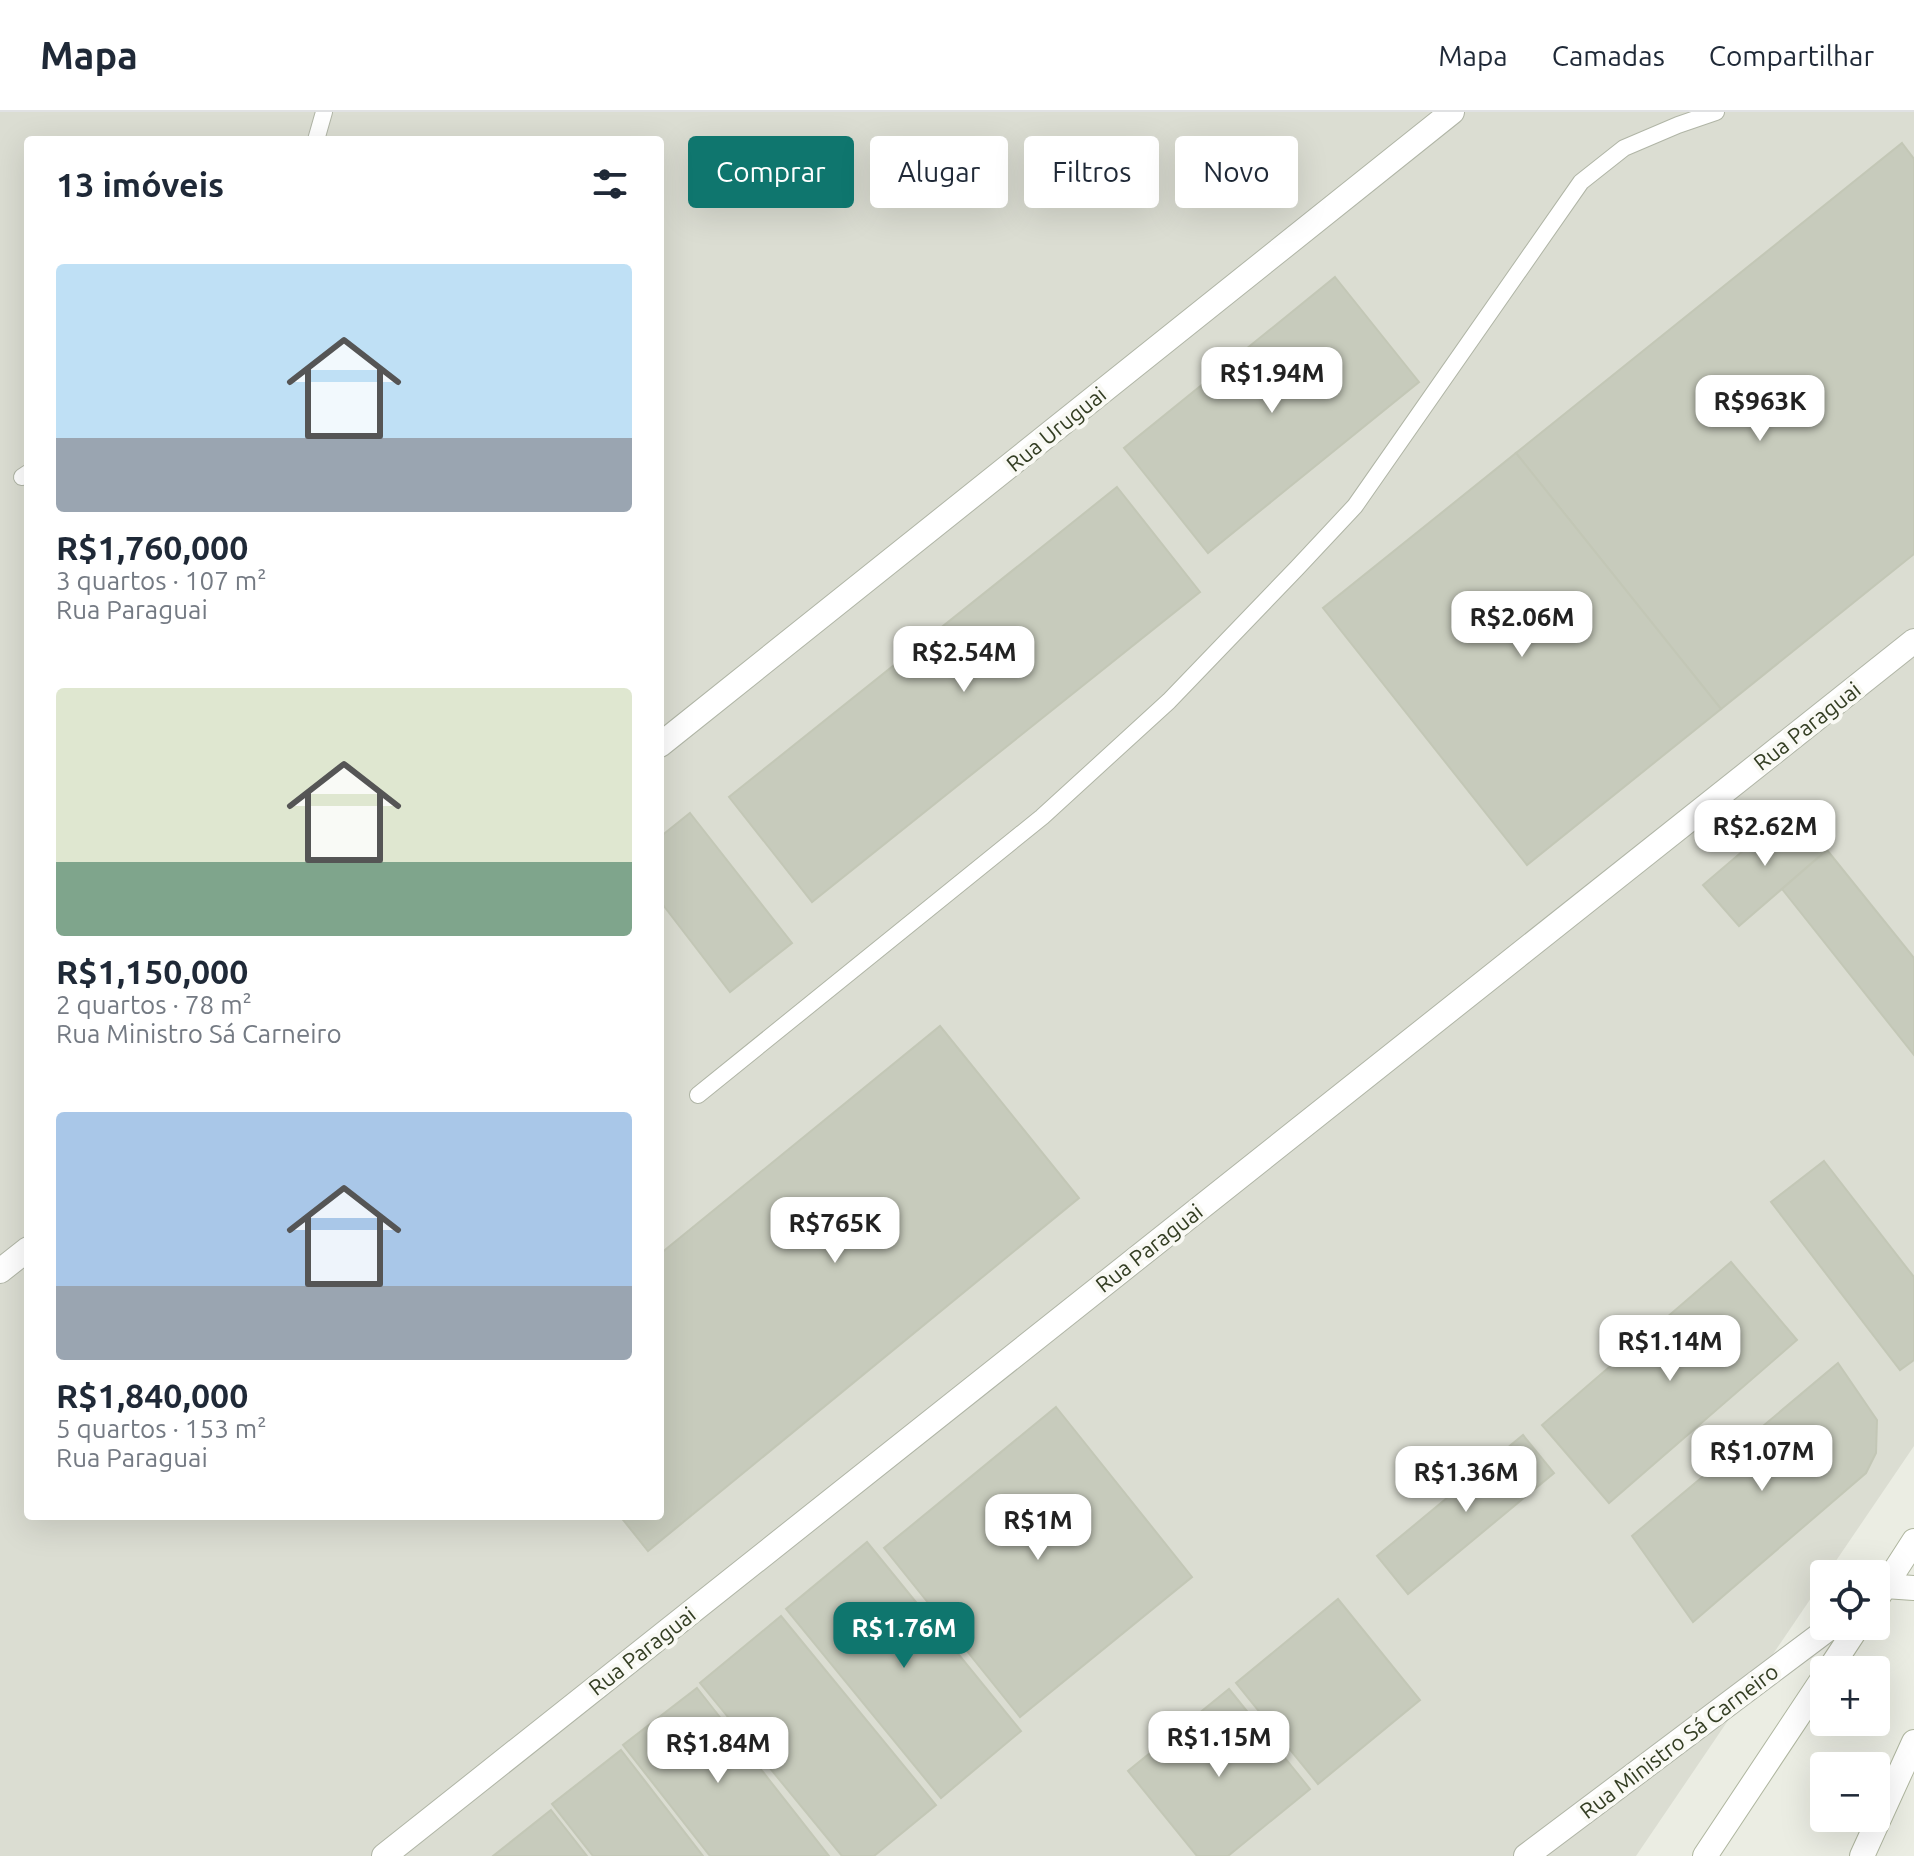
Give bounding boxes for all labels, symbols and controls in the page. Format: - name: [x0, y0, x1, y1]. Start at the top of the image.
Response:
- text: Mapa: [40, 34, 138, 76]
- text: Mapa: [1438, 40, 1508, 71]
- text: Camadas: [1552, 40, 1665, 71]
- text: Compartilhar: [1709, 40, 1874, 71]
- chip: Comprar: [688, 136, 854, 208]
- chip: Alugar: [870, 136, 1008, 208]
- chip: Filtros: [1024, 136, 1159, 208]
- chip: Novo: [1175, 136, 1298, 208]
- icon: filters: [588, 162, 632, 206]
- text: 13 imóveis: [56, 165, 224, 203]
- icon: home: [272, 316, 416, 460]
- pin: R$1.94M: [1198, 347, 1346, 415]
- text: R$1.94M: [1219, 358, 1325, 387]
- pin: R$963K: [1695, 375, 1825, 443]
- street label: Rua Uruguai: [1001, 381, 1110, 476]
- text: R$963K: [1713, 386, 1807, 415]
- text: R$1,760,000: [56, 528, 248, 566]
- text: 3 quartos · 107 m²: [56, 566, 267, 595]
- pin: R$2.06M: [1448, 591, 1596, 659]
- text: Rua Paraguai: [56, 595, 208, 624]
- text: R$2.06M: [1469, 602, 1575, 631]
- pin: R$2.54M: [890, 626, 1038, 694]
- text: R$2.54M: [911, 637, 1017, 666]
- street label: Rua Paraguai: [1748, 676, 1865, 775]
- icon: home: [272, 740, 416, 884]
- pin: R$2.62M: [1691, 800, 1839, 868]
- text: R$2.62M: [1712, 811, 1818, 840]
- text: R$1,150,000: [56, 952, 248, 990]
- text: 2 quartos · 78 m²: [56, 990, 252, 1019]
- text: Rua Ministro Sá Carneiro: [56, 1019, 342, 1048]
- icon: home: [272, 1164, 416, 1308]
- pin: R$765K: [770, 1197, 900, 1265]
- street label: Rua Paraguai: [1090, 1198, 1207, 1297]
- text: R$765K: [788, 1208, 882, 1237]
- pin: R$1.14M: [1596, 1315, 1744, 1383]
- text: R$1.14M: [1617, 1326, 1723, 1355]
- text: R$1,840,000: [56, 1376, 248, 1414]
- text: 5 quartos · 153 m²: [56, 1414, 267, 1443]
- pin: R$1.07M: [1688, 1425, 1836, 1493]
- text: R$1.07M: [1709, 1436, 1815, 1465]
- text: Rua Paraguai: [56, 1443, 208, 1472]
- pin: R$1.36M: [1392, 1446, 1540, 1514]
- text: R$1.36M: [1413, 1457, 1519, 1486]
- pin: R$1M: [991, 1494, 1085, 1562]
- text: R$1M: [1003, 1505, 1073, 1534]
- map controls: [1810, 1560, 1890, 1832]
- button: locate: [1810, 1560, 1890, 1640]
- street label: Rua Paraguai: [583, 1601, 700, 1700]
- pin: R$1.76M: [830, 1602, 978, 1670]
- text: R$1.76M: [851, 1613, 957, 1642]
- button: +: [1810, 1656, 1890, 1736]
- street label: Rua Ministro Sá Carneiro: [1575, 1658, 1783, 1823]
- pin: R$1.15M: [1145, 1711, 1293, 1779]
- pin: R$1.84M: [644, 1717, 792, 1785]
- text: R$1.15M: [1166, 1722, 1272, 1751]
- text: R$1.84M: [665, 1728, 771, 1757]
- button: −: [1810, 1752, 1890, 1832]

